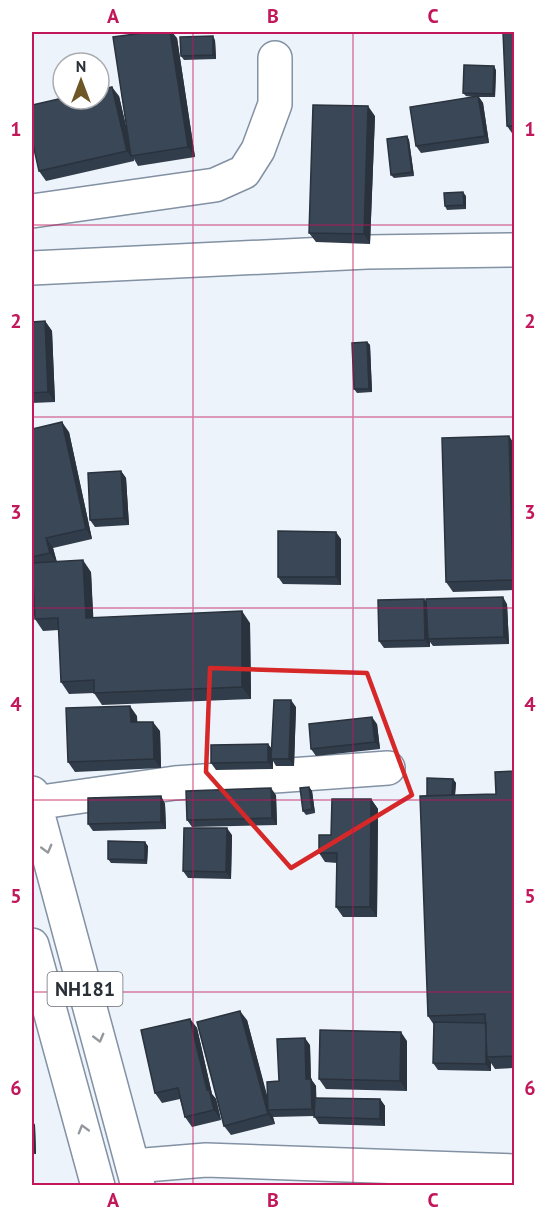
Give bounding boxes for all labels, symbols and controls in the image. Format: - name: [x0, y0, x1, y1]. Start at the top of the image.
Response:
- text: A: [107, 3, 120, 29]
- text: B: [267, 3, 279, 29]
- text: C: [427, 3, 439, 29]
- north arrow: [51, 51, 111, 111]
- text: N: [76, 56, 86, 76]
- text: 1: [10, 116, 22, 142]
- text: 1: [524, 116, 536, 142]
- text: 2: [10, 308, 22, 334]
- text: 2: [524, 308, 536, 334]
- text: 3: [10, 499, 22, 525]
- text: 3: [524, 499, 536, 525]
- text: 4: [10, 691, 22, 717]
- text: 4: [524, 691, 536, 717]
- one-way arrow: [40, 844, 52, 854]
- text: 5: [10, 883, 22, 909]
- text: 5: [524, 883, 536, 909]
- road number: NH181: [48, 972, 122, 1006]
- one-way arrow: [91, 1032, 104, 1042]
- text: 6: [10, 1075, 22, 1101]
- text: 6: [524, 1075, 536, 1101]
- one-way arrow: [77, 1124, 90, 1134]
- text: A: [107, 1187, 120, 1213]
- text: B: [267, 1187, 279, 1213]
- text: C: [427, 1187, 439, 1213]

